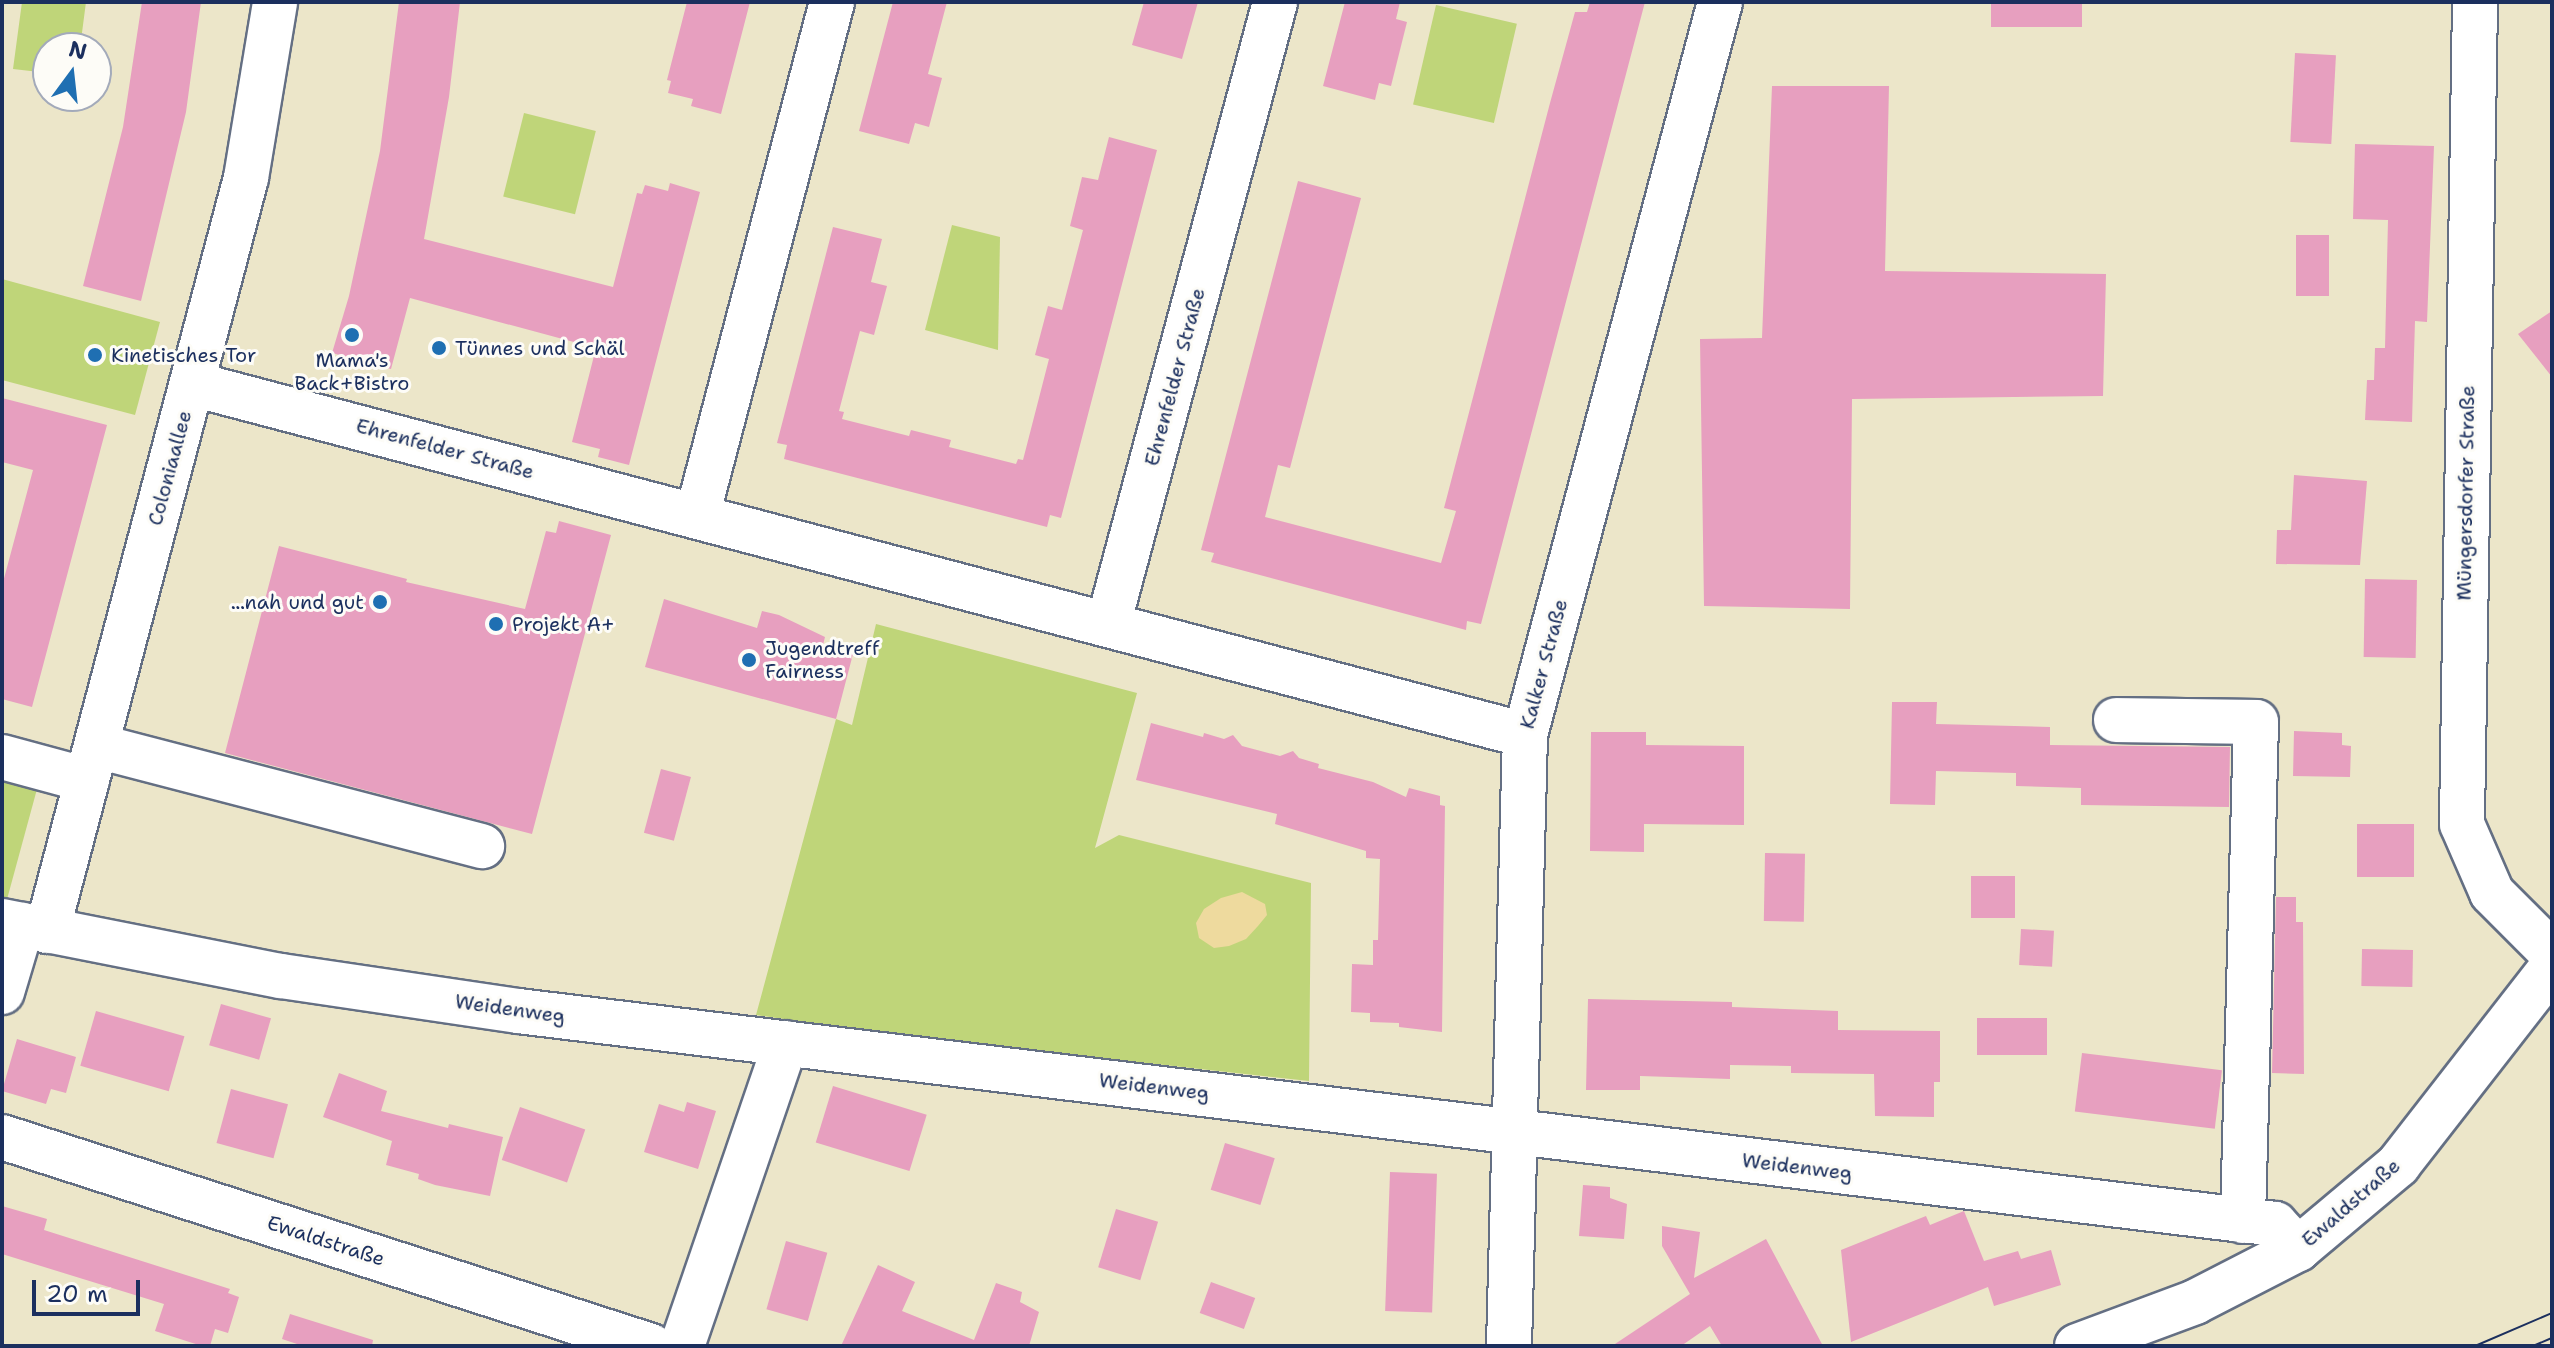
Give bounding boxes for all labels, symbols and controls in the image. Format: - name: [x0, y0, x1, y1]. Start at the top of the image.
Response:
- north arrow: [32, 32, 112, 112]
- text: N: [66, 34, 90, 67]
- street label: Ehrenfelder Straße: [1140, 285, 1210, 469]
- marker: Mama's Back+Bistro: [343, 326, 361, 344]
- place label: Tünnes und Schäl: [455, 336, 625, 360]
- marker: Tünnes und Schäl: [430, 339, 448, 357]
- place label: Kinetisches Tor: [111, 343, 256, 367]
- marker: Kinetisches Tor: [86, 346, 104, 364]
- place label: Mama's Back+Bistro: [295, 348, 409, 395]
- street label: Müngersdorfer Straße: [2452, 385, 2480, 601]
- street label: Coloniaallee: [143, 408, 197, 528]
- street label: Ehrenfelder Straße: [353, 414, 537, 484]
- place label: ...nah und gut: [231, 590, 364, 614]
- marker: ...nah und gut: [371, 593, 389, 611]
- street label: Kalker Straße: [1515, 596, 1573, 732]
- place label: Projekt A+: [512, 612, 615, 636]
- marker: Projekt A+: [487, 615, 505, 633]
- place label: Jugendtreff Fairness: [765, 636, 879, 683]
- marker: Jugendtreff Fairness: [740, 651, 758, 669]
- street label: Weidenweg: [453, 989, 567, 1029]
- street label: Weidenweg: [1097, 1068, 1211, 1106]
- street label: Weidenweg: [1740, 1148, 1854, 1186]
- street label: Ewaldstraße: [2297, 1154, 2405, 1252]
- street label: Ewaldstraße: [264, 1211, 388, 1271]
- scale bar: [36, 1264, 144, 1314]
- text: 20 m: [46, 1278, 108, 1310]

